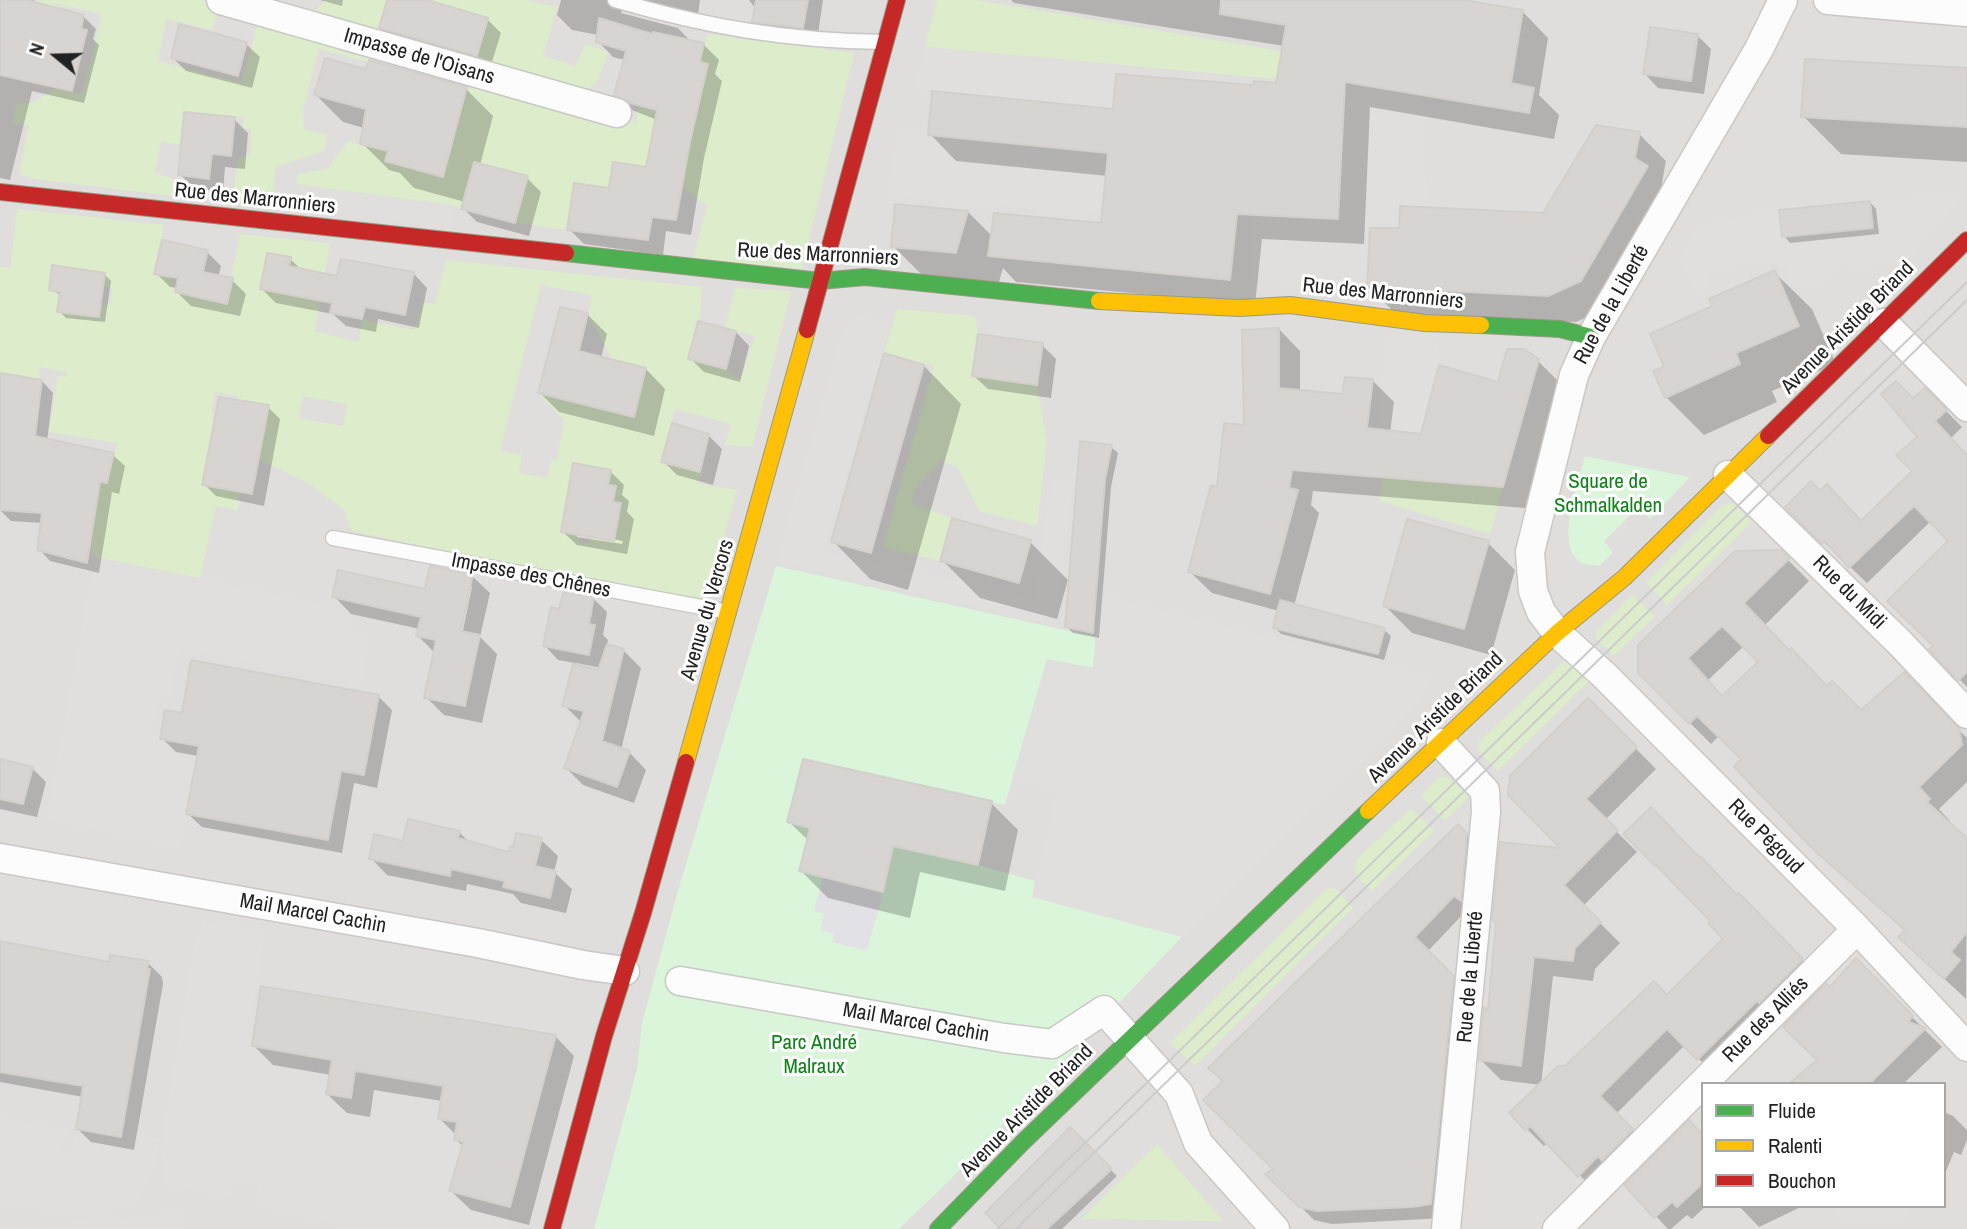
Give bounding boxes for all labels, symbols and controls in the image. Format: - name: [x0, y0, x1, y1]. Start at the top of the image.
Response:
- north arrow: [21, 21, 91, 91]
- street label: Impasse de l'Oisans: [341, 23, 497, 91]
- text: N: [22, 40, 50, 59]
- street label: Rue des Marronniers: [173, 178, 337, 220]
- street label: Rue des Marronniers: [737, 238, 899, 272]
- street label: Rue de la Liberté: [1569, 241, 1655, 369]
- street label: Avenue Aristide Briand: [1776, 256, 1920, 400]
- street label: Rue des Marronniers: [1301, 273, 1465, 315]
- park label: Square de Schmalkalden: [1554, 469, 1662, 519]
- street label: Avenue du Vercors: [676, 537, 740, 683]
- street label: Impasse des Chênes: [449, 548, 613, 604]
- street label: Rue du Midi: [1807, 551, 1891, 635]
- street label: Avenue Aristide Briand: [1363, 647, 1509, 789]
- street label: Rue Pégoud: [1722, 794, 1808, 880]
- street label: Mail Marcel Cachin: [238, 889, 388, 939]
- street label: Rue de la Liberté: [1453, 910, 1489, 1044]
- street label: Rue des Alliés: [1718, 972, 1814, 1068]
- street label: Mail Marcel Cachin: [841, 998, 991, 1048]
- park label: Parc André Malraux: [771, 1030, 857, 1080]
- street label: Avenue Aristide Briand: [955, 1039, 1099, 1183]
- legend: [1701, 1082, 1946, 1208]
- text: Fluide: [1768, 1096, 1816, 1125]
- text: Ralenti: [1768, 1131, 1823, 1160]
- text: Bouchon: [1768, 1166, 1836, 1195]

